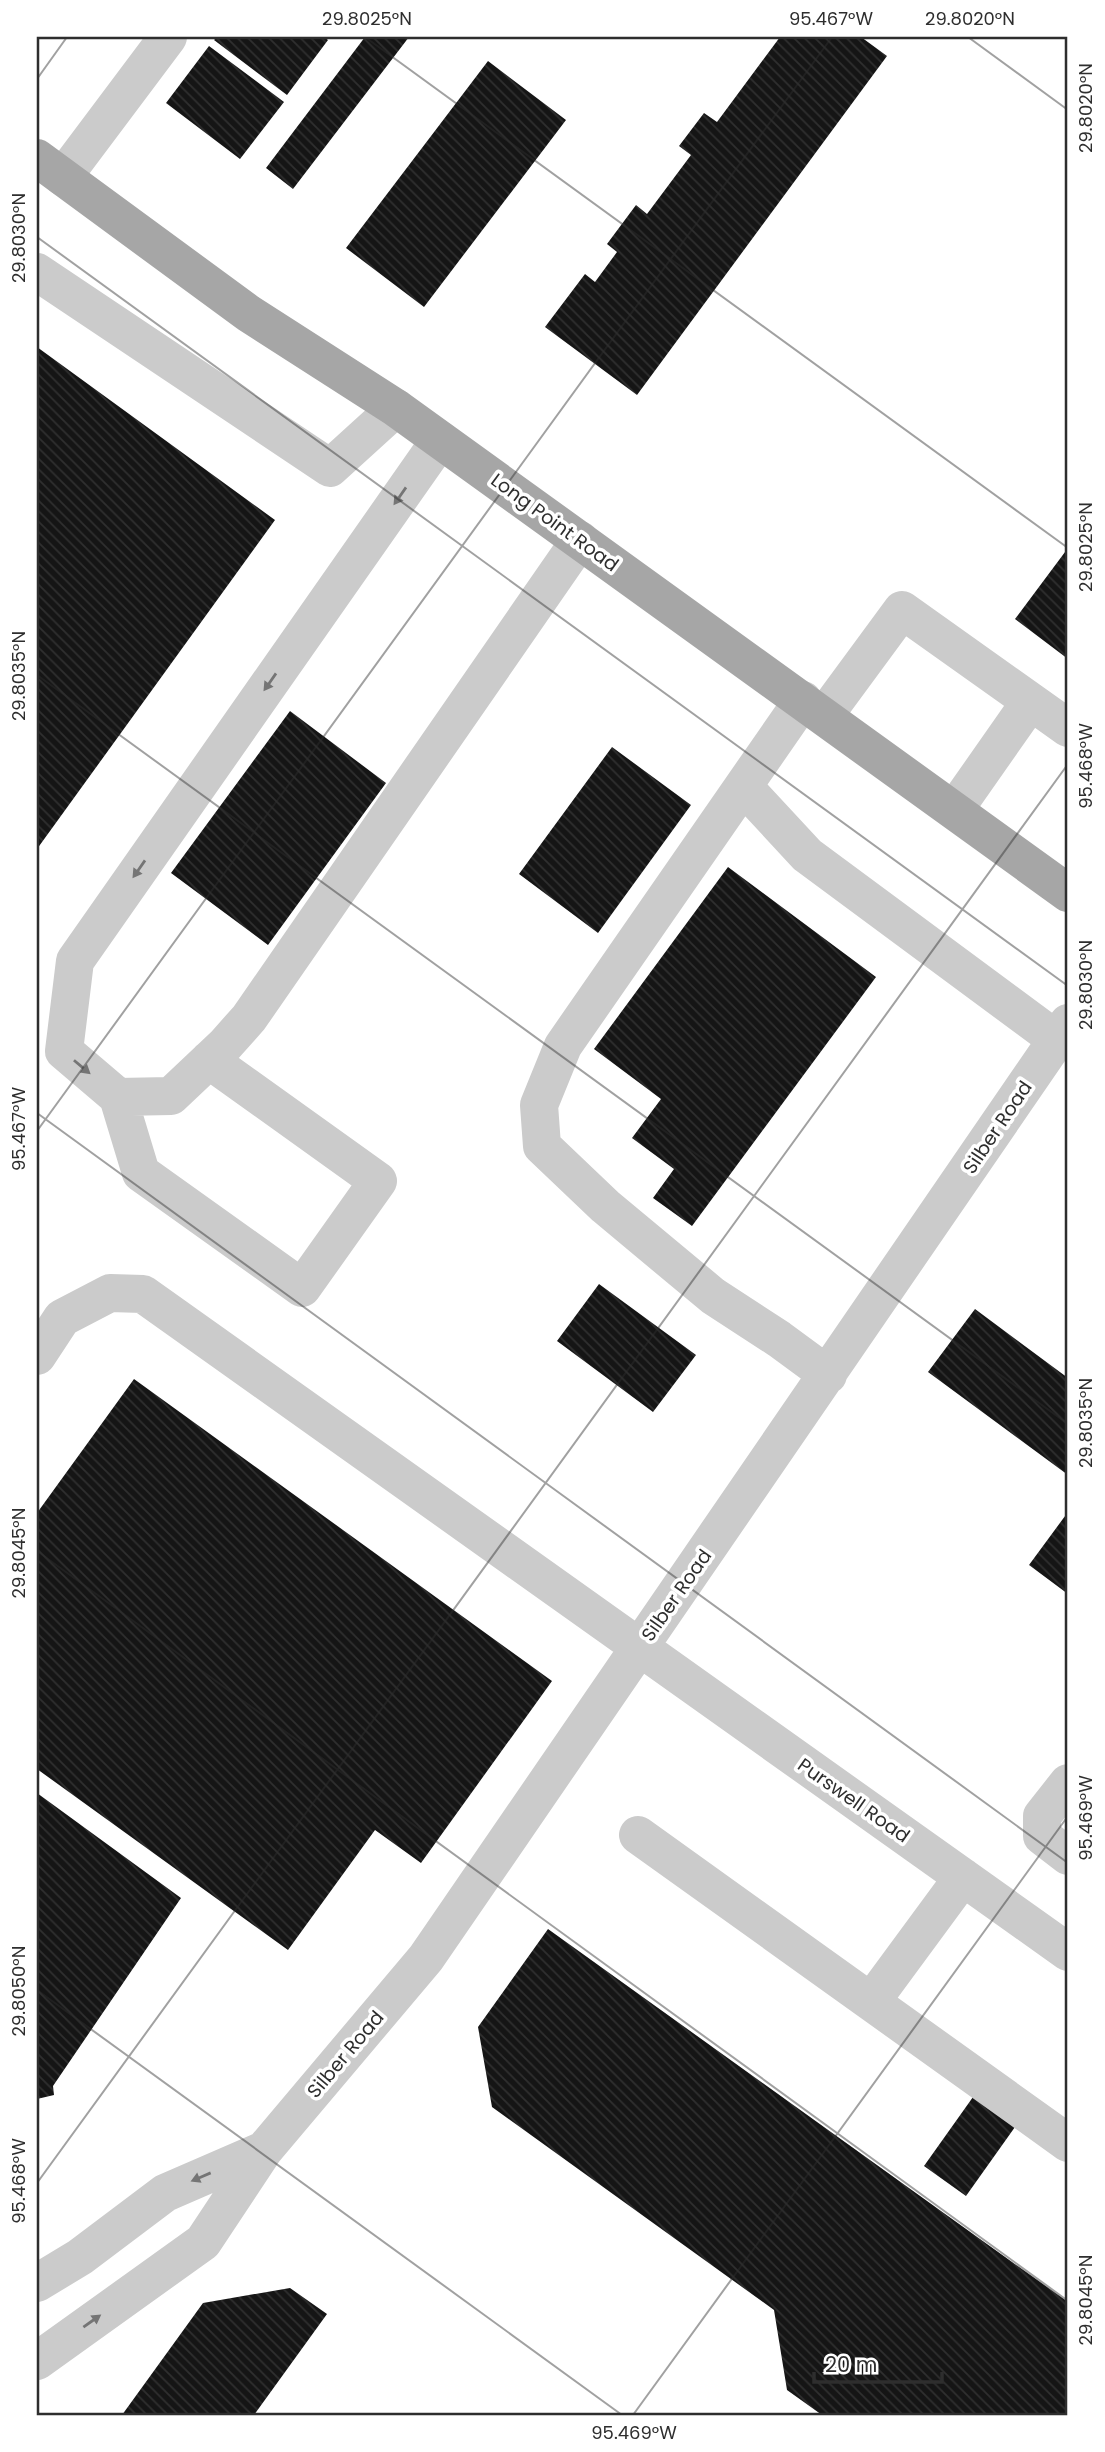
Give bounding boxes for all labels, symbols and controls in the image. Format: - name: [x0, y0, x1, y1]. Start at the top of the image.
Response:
- text: 29.8025°N: [322, 6, 412, 31]
- text: 95.467°W: [789, 6, 873, 31]
- text: 29.8020°N: [925, 6, 1015, 31]
- text: 29.8020°N: [1073, 63, 1098, 153]
- text: 29.8030°N: [6, 193, 31, 283]
- street label: Long Point Road: [485, 467, 624, 578]
- one-way arrow: [393, 487, 407, 505]
- text: 29.8025°N: [1073, 502, 1098, 592]
- text: 29.8035°N: [6, 631, 31, 721]
- one-way arrow: [263, 673, 277, 691]
- text: 95.468°W: [1073, 723, 1098, 809]
- one-way arrow: [133, 859, 146, 878]
- text: 29.8030°N: [1073, 940, 1098, 1030]
- one-way arrow: [73, 1059, 91, 1074]
- street label: Silber Road: [956, 1076, 1038, 1179]
- text: 95.467°W: [6, 1087, 31, 1171]
- text: 29.8035°N: [1073, 1378, 1098, 1468]
- text: 29.8045°N: [6, 1508, 31, 1598]
- street label: Silber Road: [635, 1544, 718, 1647]
- street label: Purswell Road: [792, 1752, 915, 1849]
- text: 95.469°W: [1073, 1775, 1098, 1861]
- text: 29.8050°N: [6, 1946, 31, 2036]
- street label: Silber Road: [301, 2005, 390, 2104]
- text: 95.468°W: [6, 2138, 31, 2224]
- one-way arrow: [191, 2172, 212, 2183]
- text: 29.8045°N: [1073, 2255, 1098, 2345]
- one-way arrow: [83, 2315, 101, 2329]
- scale bar: [814, 2340, 942, 2384]
- text: 20 m: [825, 2350, 878, 2379]
- text: 95.469°W: [591, 2420, 677, 2445]

